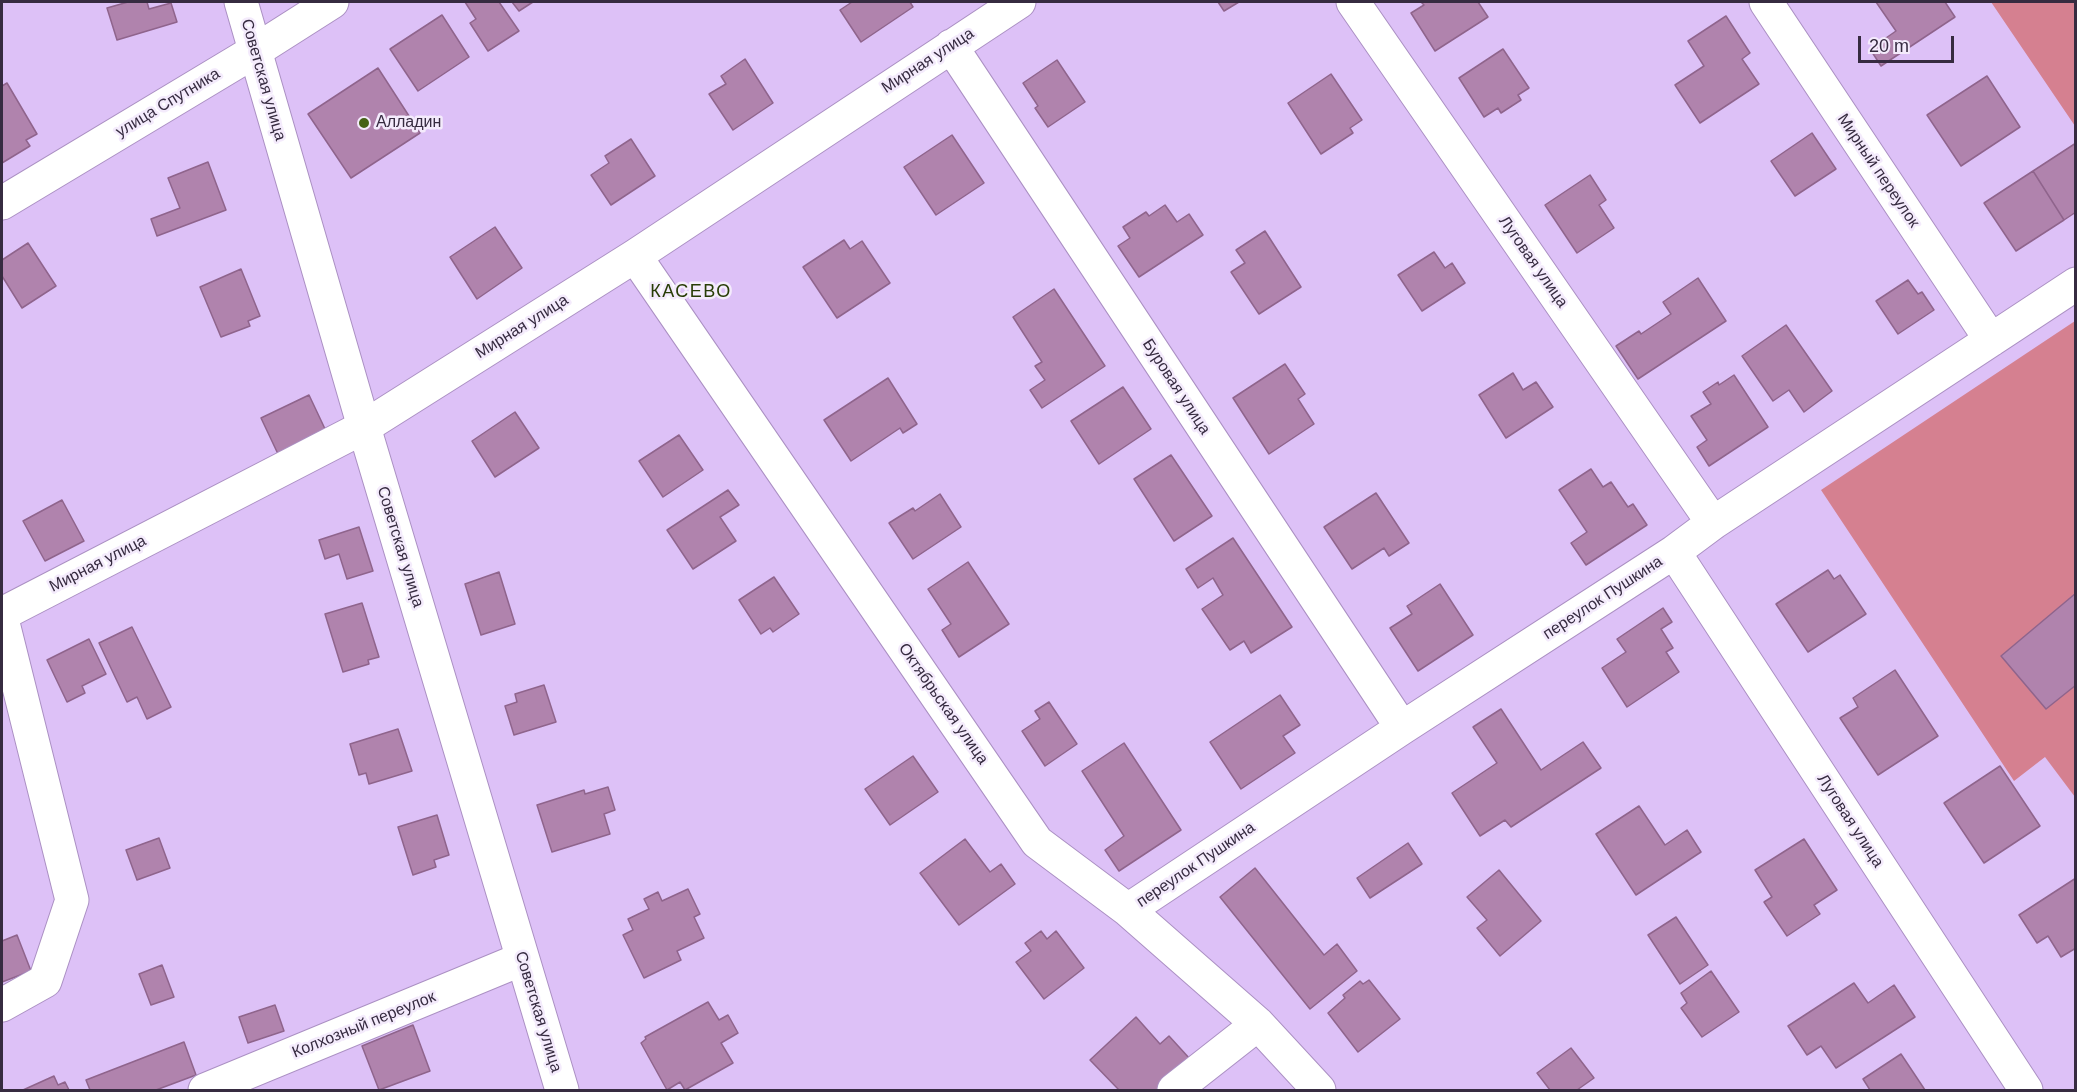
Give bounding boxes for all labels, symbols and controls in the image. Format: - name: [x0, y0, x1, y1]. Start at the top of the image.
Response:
- street label: Советская улица: [236, 17, 290, 143]
- street label: Мирная улица: [878, 24, 978, 98]
- scale bar: [1861, 24, 1957, 62]
- text: 20 m: [1869, 36, 1909, 56]
- street label: улица Спутника: [112, 64, 224, 142]
- street label: Мирный переулок: [1833, 110, 1923, 232]
- place label: Алладин: [376, 113, 441, 133]
- marker: Алладин: [357, 116, 371, 130]
- street label: Луговая улица: [1494, 213, 1572, 311]
- district label: КАСЕВО: [650, 281, 732, 303]
- street label: Мирная улица: [472, 291, 572, 363]
- street label: Буровая улица: [1138, 336, 1214, 438]
- street label: Советская улица: [372, 484, 428, 610]
- street label: Мирная улица: [46, 531, 150, 597]
- street label: переулок Пушкина: [1540, 552, 1666, 644]
- street label: Октябрьская улица: [894, 640, 992, 768]
- street label: Луговая улица: [1813, 771, 1887, 871]
- street label: переулок Пушкина: [1133, 818, 1259, 912]
- street label: Советская улица: [510, 949, 566, 1075]
- street label: Колхозный переулок: [289, 987, 439, 1063]

